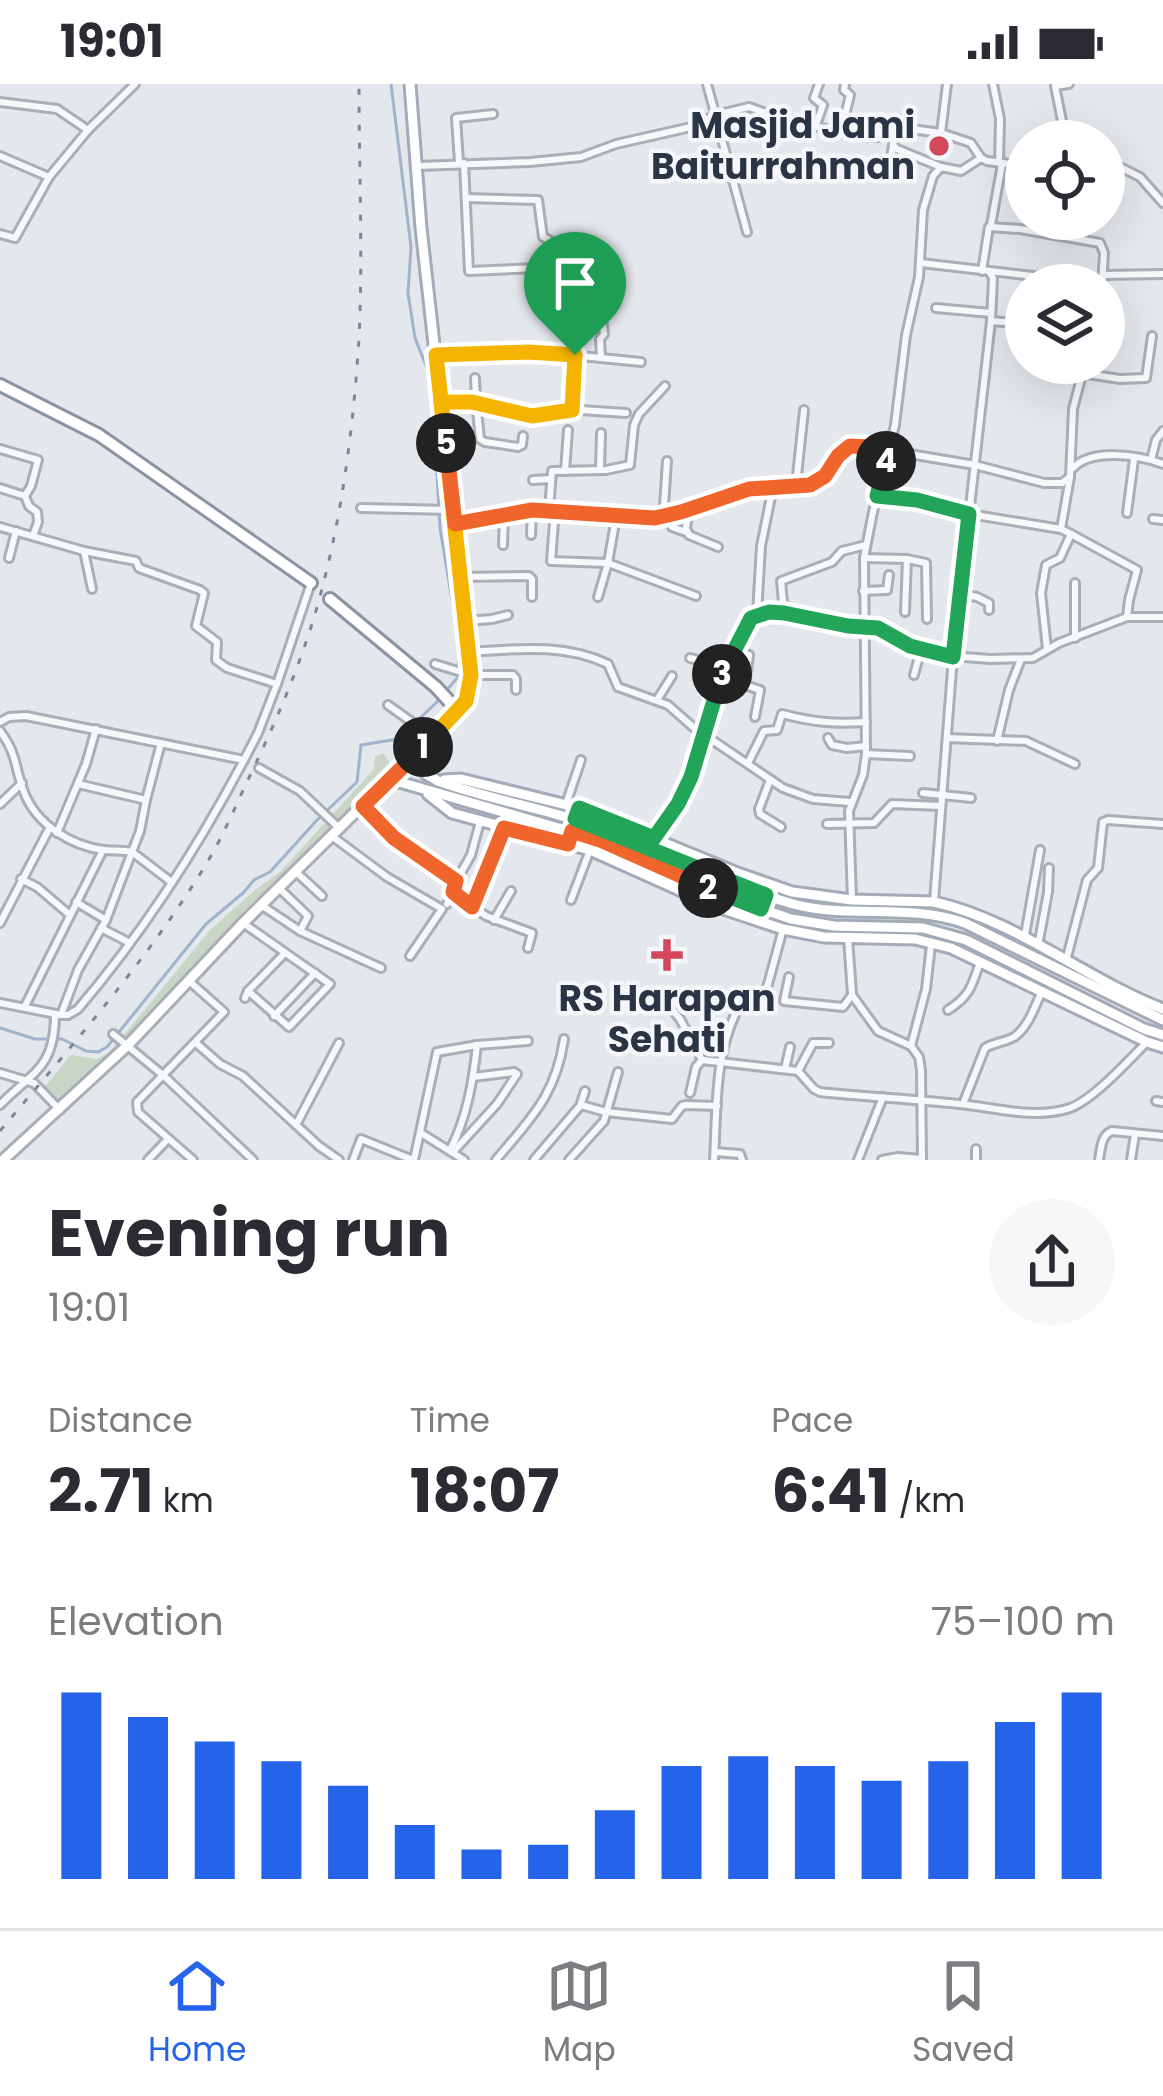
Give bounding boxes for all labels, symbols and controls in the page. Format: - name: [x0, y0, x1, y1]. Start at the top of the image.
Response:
- text: 19:01: [60, 10, 164, 73]
- place label: Masjid Jami Baiturrahman: [651, 100, 915, 192]
- map controls: [1005, 120, 1125, 384]
- button: locate: [1005, 120, 1125, 240]
- marker: Masjid Jami Baiturrahman: [926, 133, 952, 159]
- pin: [524, 232, 626, 355]
- icon: arrive: [542, 250, 608, 316]
- button: layers: [1005, 264, 1125, 384]
- pin: 5: [416, 413, 476, 473]
- text: 5: [435, 419, 457, 466]
- pin: 4: [856, 431, 916, 491]
- text: 4: [875, 437, 897, 484]
- pin: 3: [692, 644, 752, 704]
- text: 3: [712, 650, 732, 697]
- pin: 1: [393, 717, 453, 777]
- text: 1: [417, 723, 429, 770]
- pin: 2: [678, 858, 738, 918]
- text: 2: [699, 864, 717, 911]
- marker: RS Harapan Sehati: [651, 939, 683, 971]
- place label: RS Harapan Sehati: [558, 973, 776, 1065]
- text: Evening run: [48, 1187, 450, 1279]
- button: share: [989, 1199, 1115, 1325]
- text: 19:01: [48, 1280, 130, 1335]
- text: Distance: [48, 1397, 193, 1444]
- text: Time: [410, 1397, 490, 1444]
- text: Pace: [771, 1397, 853, 1444]
- text: 2.71: [48, 1449, 154, 1533]
- text: 18:07: [410, 1449, 559, 1533]
- text: 6:41: [771, 1449, 890, 1533]
- text: km: [154, 1477, 214, 1524]
- text: /km: [890, 1477, 965, 1524]
- text: Elevation: [48, 1594, 224, 1649]
- text: 75–100 m: [931, 1594, 1115, 1649]
- tab: Home: [148, 1953, 247, 2075]
- tab: Map: [543, 1953, 616, 2075]
- tab: Saved: [912, 1953, 1015, 2075]

